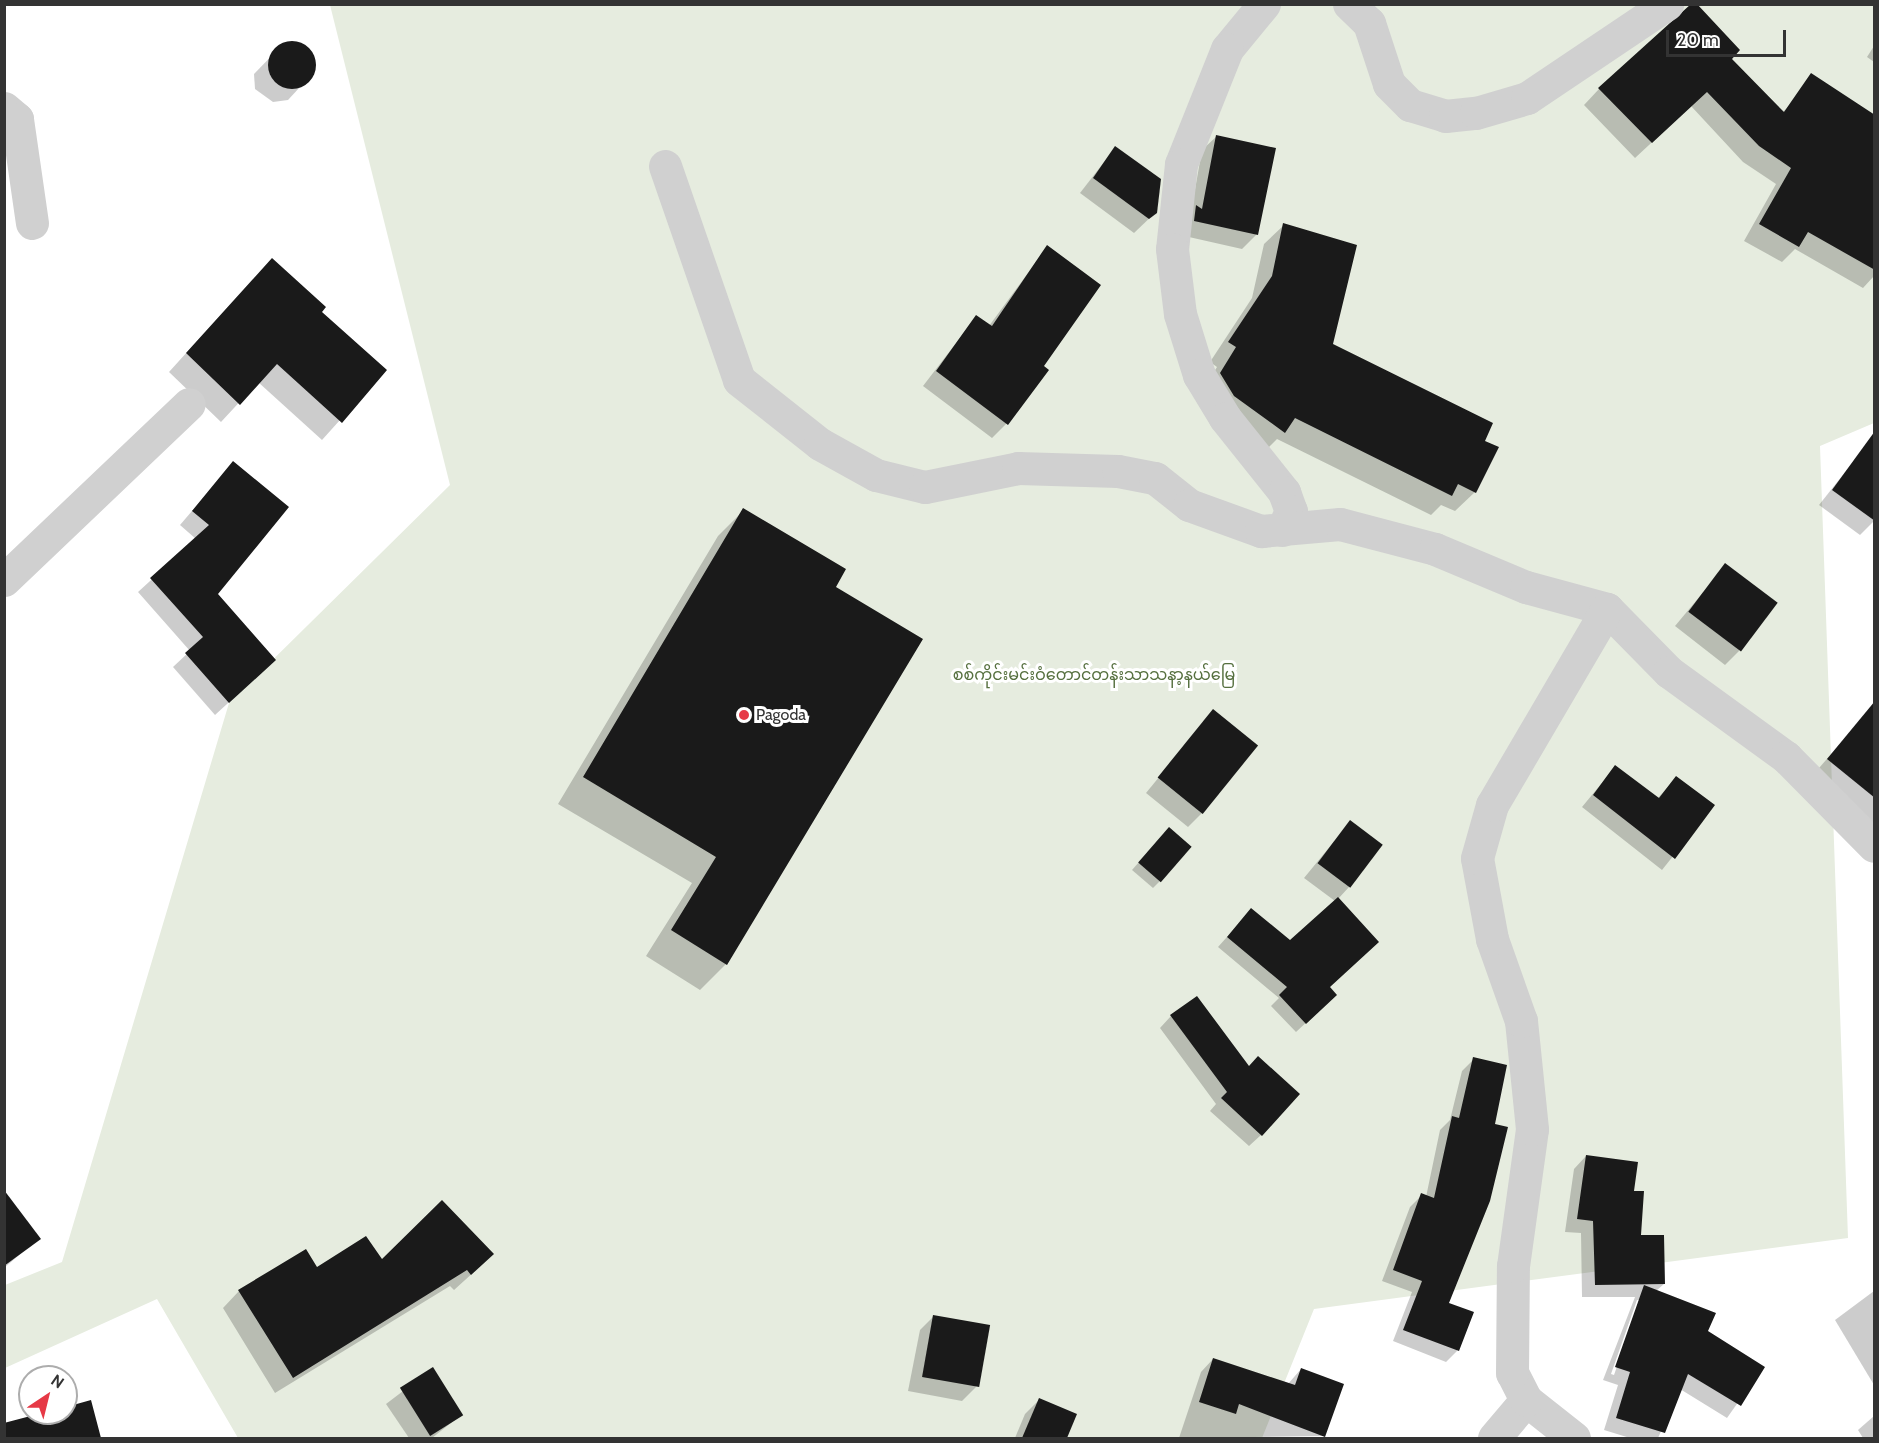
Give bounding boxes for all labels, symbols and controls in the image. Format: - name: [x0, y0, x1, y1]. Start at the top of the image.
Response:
- scale bar: [1669, 18, 1789, 56]
- text: 20 m: [1677, 29, 1719, 51]
- park label: စစ်ကိုင်းမင်းဝံတောင်တန်းသာသနာ့နယ်မြေ: [953, 665, 1235, 685]
- place label: Pagoda: [756, 705, 806, 725]
- marker: Pagoda: [737, 708, 751, 722]
- north arrow: [18, 1365, 78, 1425]
- text: N: [47, 1370, 68, 1393]

